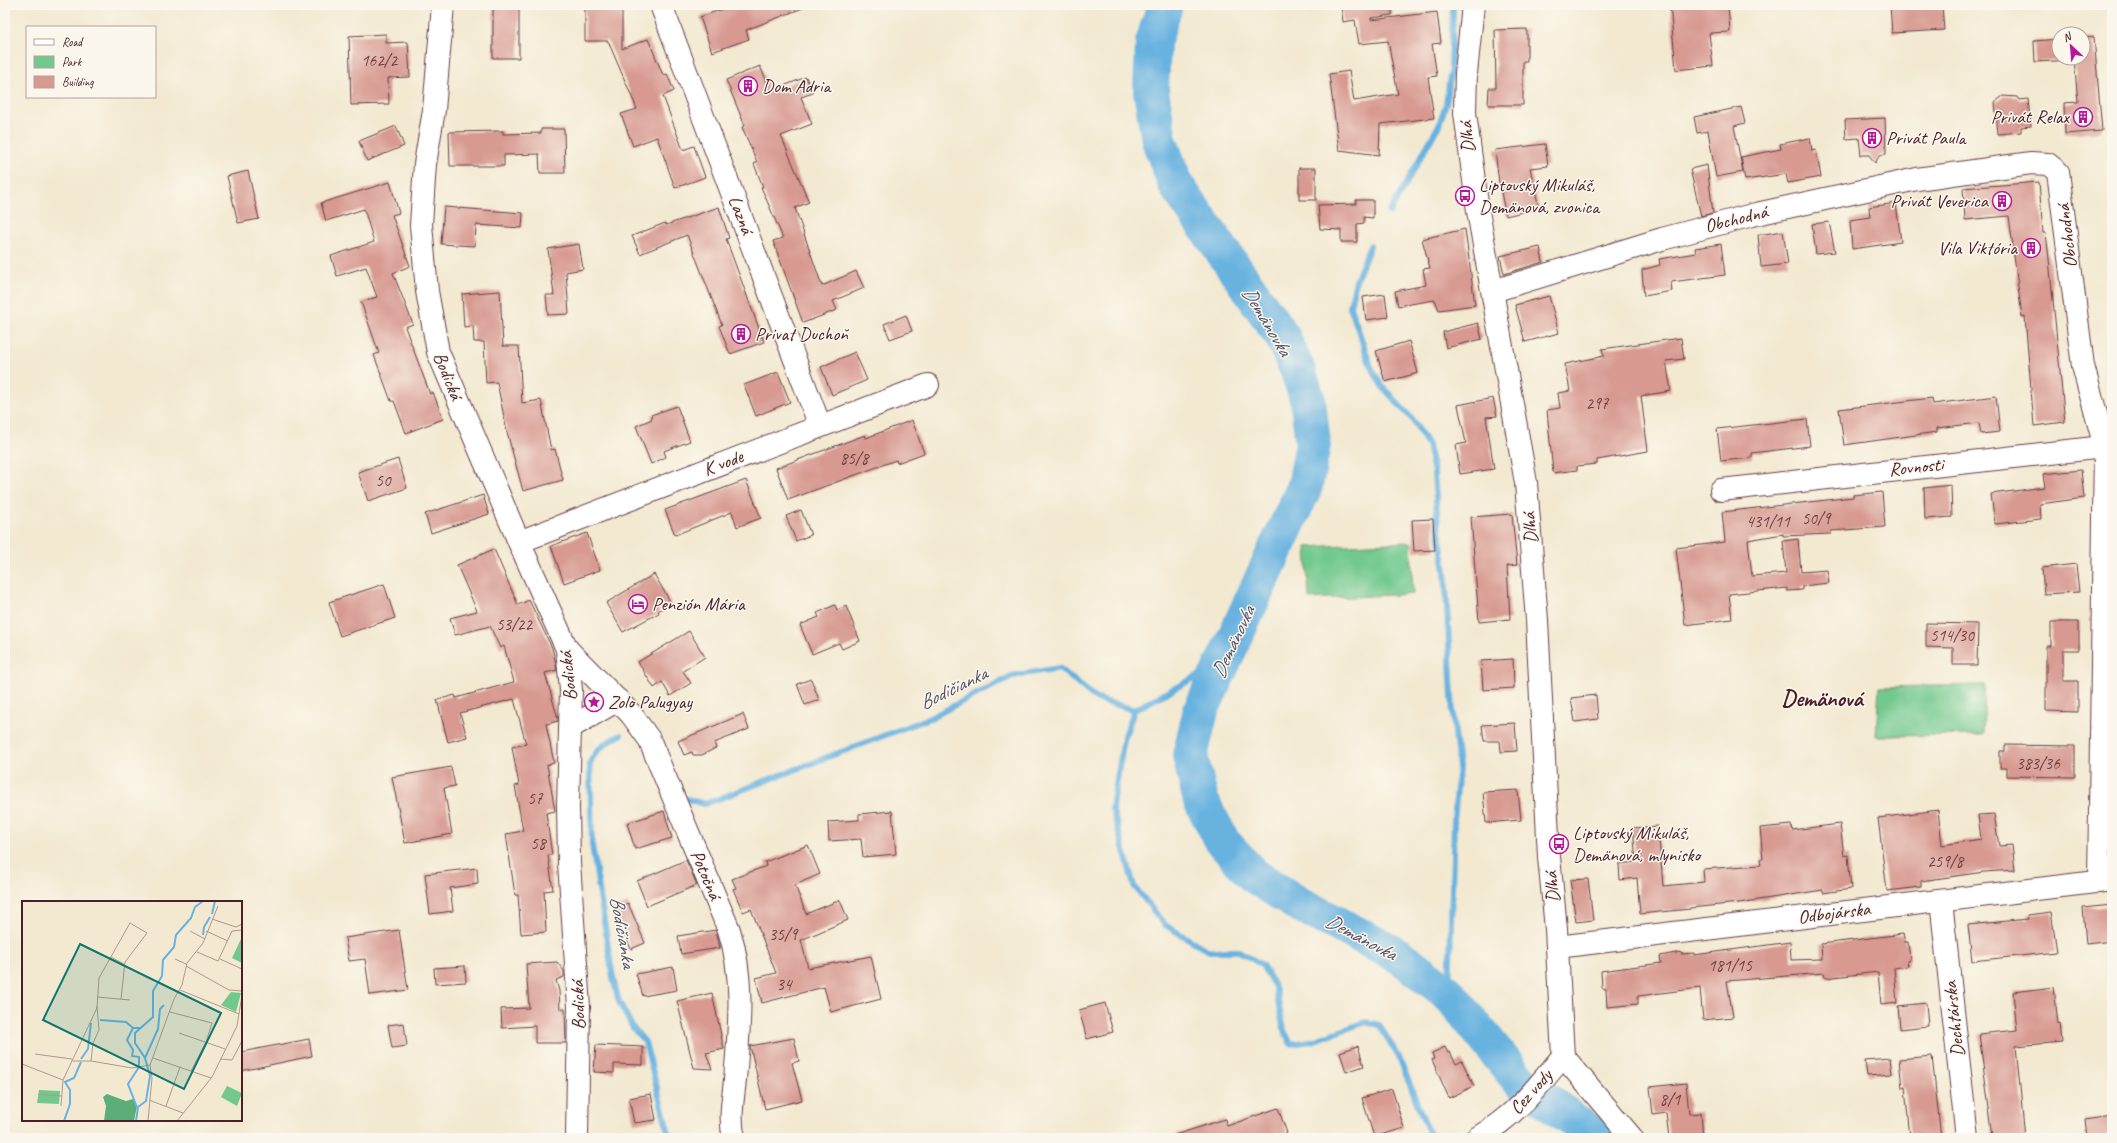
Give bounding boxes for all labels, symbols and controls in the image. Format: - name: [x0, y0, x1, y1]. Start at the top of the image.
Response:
- legend: [26, 26, 156, 98]
- north arrow: [2051, 26, 2091, 66]
- text: N: [2060, 28, 2075, 45]
- text: Road: [62, 34, 84, 50]
- house number: 162/2: [361, 50, 398, 71]
- text: Park: [62, 54, 83, 70]
- text: Building: [62, 74, 94, 90]
- place label: Dom Adria: [762, 74, 833, 98]
- building icon: Dom Adria: [737, 75, 759, 97]
- place label: Privát Relax: [1991, 105, 2070, 129]
- building icon: Privát Relax: [2072, 106, 2094, 128]
- street label: Dlhá: [1453, 118, 1481, 154]
- place label: Privát Paula: [1886, 126, 1967, 150]
- building icon: Privát Paula: [1861, 127, 1883, 149]
- place label: Liptovský Mikuláš, Demänová, zvonica: [1479, 173, 1601, 219]
- bus stop icon: Liptovský Mikuláš, Demänová, zvonica: [1454, 185, 1476, 207]
- place label: Privát Veverica: [1890, 189, 1990, 213]
- building icon: Privát Veverica: [1991, 190, 2013, 212]
- street label: Lazná: [723, 192, 760, 239]
- street label: Obchodná: [1702, 199, 1772, 238]
- street label: Obchodná: [2051, 201, 2083, 269]
- place label: Vila Viktória: [1938, 236, 2018, 260]
- building icon: Vila Viktória: [2020, 237, 2042, 259]
- water label: Demänovka: [1237, 282, 1298, 362]
- place label: Privat Duchoň: [755, 322, 849, 346]
- building icon: Privat Duchoň: [730, 323, 752, 345]
- street label: Bodická: [428, 349, 469, 405]
- house number: 297: [1586, 393, 1610, 414]
- street label: K vode: [700, 444, 748, 481]
- house number: 85/8: [840, 448, 871, 469]
- street label: Rovnosti: [1888, 452, 1947, 482]
- house number: 50: [375, 470, 392, 491]
- house number: 50/9: [1802, 508, 1832, 529]
- street label: Dlhá: [1517, 510, 1543, 545]
- house number: 431/11: [1746, 511, 1791, 532]
- place label: Penzión Mária: [652, 592, 746, 616]
- hotel icon: Penzión Mária: [627, 593, 649, 615]
- water label: Demänovka: [1206, 600, 1261, 682]
- house number: 53/22: [496, 614, 533, 635]
- house number: 514/30: [1930, 625, 1975, 646]
- street label: Bodická: [553, 648, 583, 702]
- water label: Bodičianka: [915, 660, 994, 715]
- district label: Demänová: [1781, 684, 1865, 713]
- place label: Zolo Palugyay: [608, 690, 693, 714]
- place icon: Zolo Palugyay: [583, 691, 605, 713]
- house number: 383/36: [2016, 753, 2061, 774]
- house number: 57: [527, 788, 544, 809]
- place label: Liptovský Mikuláš, Demänová, mlynisko: [1573, 821, 1702, 867]
- house number: 58: [530, 833, 548, 854]
- bus stop icon: Liptovský Mikuláš, Demänová, mlynisko: [1548, 833, 1570, 855]
- street label: Potočná: [685, 847, 728, 905]
- house number: 259/8: [1927, 851, 1965, 872]
- street label: Dlhá: [1539, 869, 1565, 904]
- water label: Bodičianka: [604, 894, 642, 973]
- street label: Odbojárska: [1797, 896, 1873, 929]
- inset map: [22, 901, 242, 1121]
- water label: Demänovka: [1321, 908, 1402, 967]
- house number: 35/9: [769, 924, 799, 945]
- house number: 181/15: [1708, 955, 1753, 976]
- house number: 34: [776, 974, 794, 995]
- street label: Bodická: [565, 978, 591, 1030]
- street label: Dechtárska: [1938, 978, 1970, 1058]
- street label: Cez vody: [1504, 1063, 1559, 1120]
- house number: 8/1: [1660, 1089, 1682, 1110]

